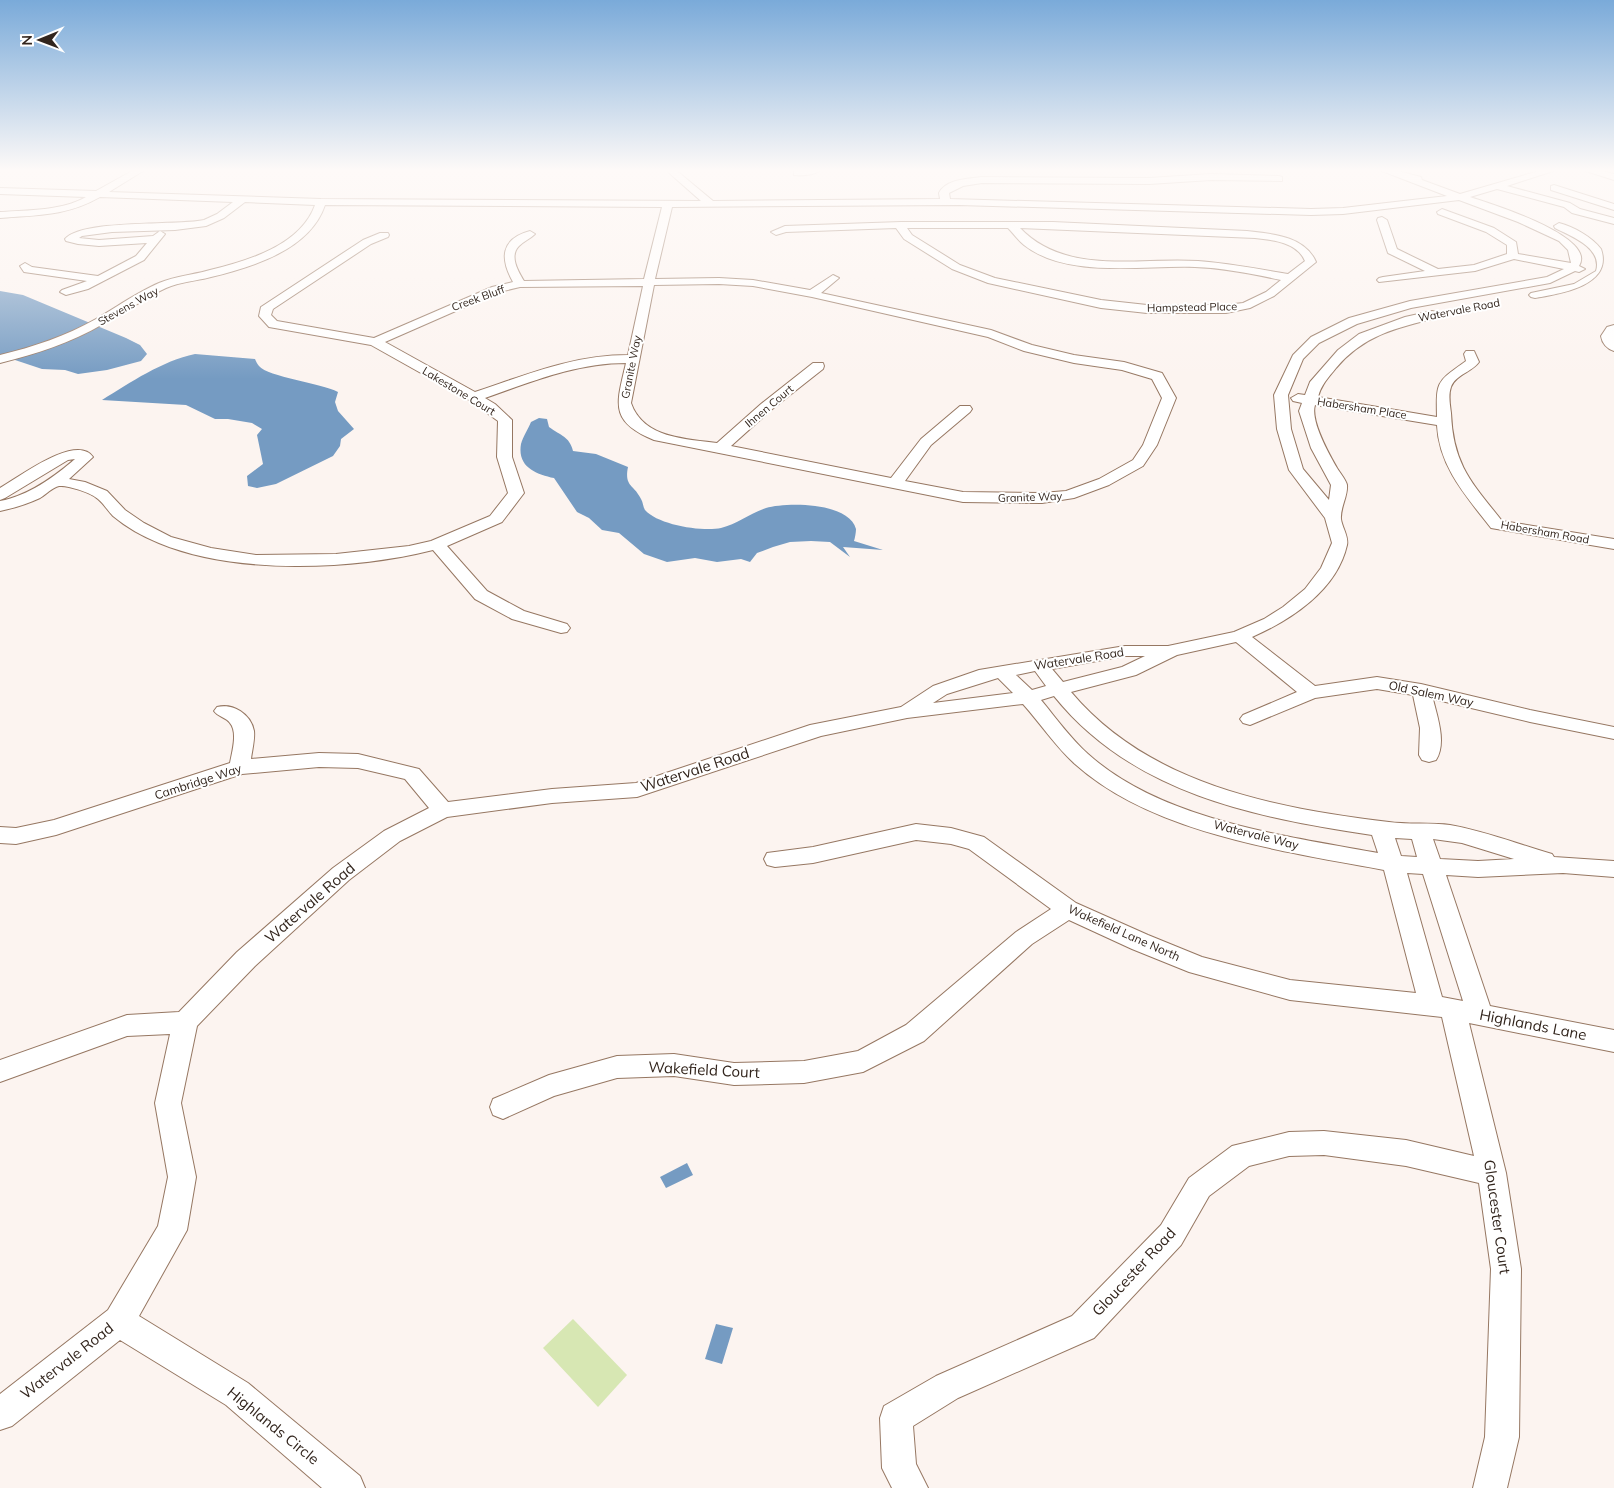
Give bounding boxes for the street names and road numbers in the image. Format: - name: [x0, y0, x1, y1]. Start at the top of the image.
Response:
- street label: Creek Bluff: [449, 282, 507, 314]
- street label: Stevens Way: [95, 284, 161, 328]
- street label: Watervale Road: [1417, 295, 1501, 325]
- street label: Hampstead Place: [1147, 299, 1237, 315]
- street label: Granite Way: [618, 334, 644, 400]
- street label: Lakestone Court: [420, 364, 498, 418]
- street label: Ihnen Court: [742, 382, 796, 430]
- street label: Habersham Place: [1316, 394, 1408, 422]
- street label: Granite Way: [998, 489, 1063, 505]
- street label: Habersham Road: [1500, 517, 1590, 547]
- street label: Watervale Road: [1033, 644, 1125, 673]
- street label: Old Salem Way: [1387, 677, 1476, 710]
- street label: Watervale Road: [638, 743, 752, 796]
- street label: Cambridge Way: [153, 760, 244, 803]
- street label: Watervale Way: [1212, 817, 1301, 853]
- street label: Watervale Road: [261, 858, 359, 947]
- street label: Wakefield Lane North: [1066, 901, 1183, 964]
- street label: Highlands Lane: [1478, 1005, 1588, 1044]
- street label: Wakefield Court: [648, 1057, 760, 1082]
- street label: Gloucester Court: [1480, 1159, 1515, 1275]
- street label: Gloucester Road: [1088, 1223, 1179, 1320]
- street label: Watervale Road: [16, 1318, 117, 1403]
- street label: Highlands Circle: [223, 1383, 323, 1469]

